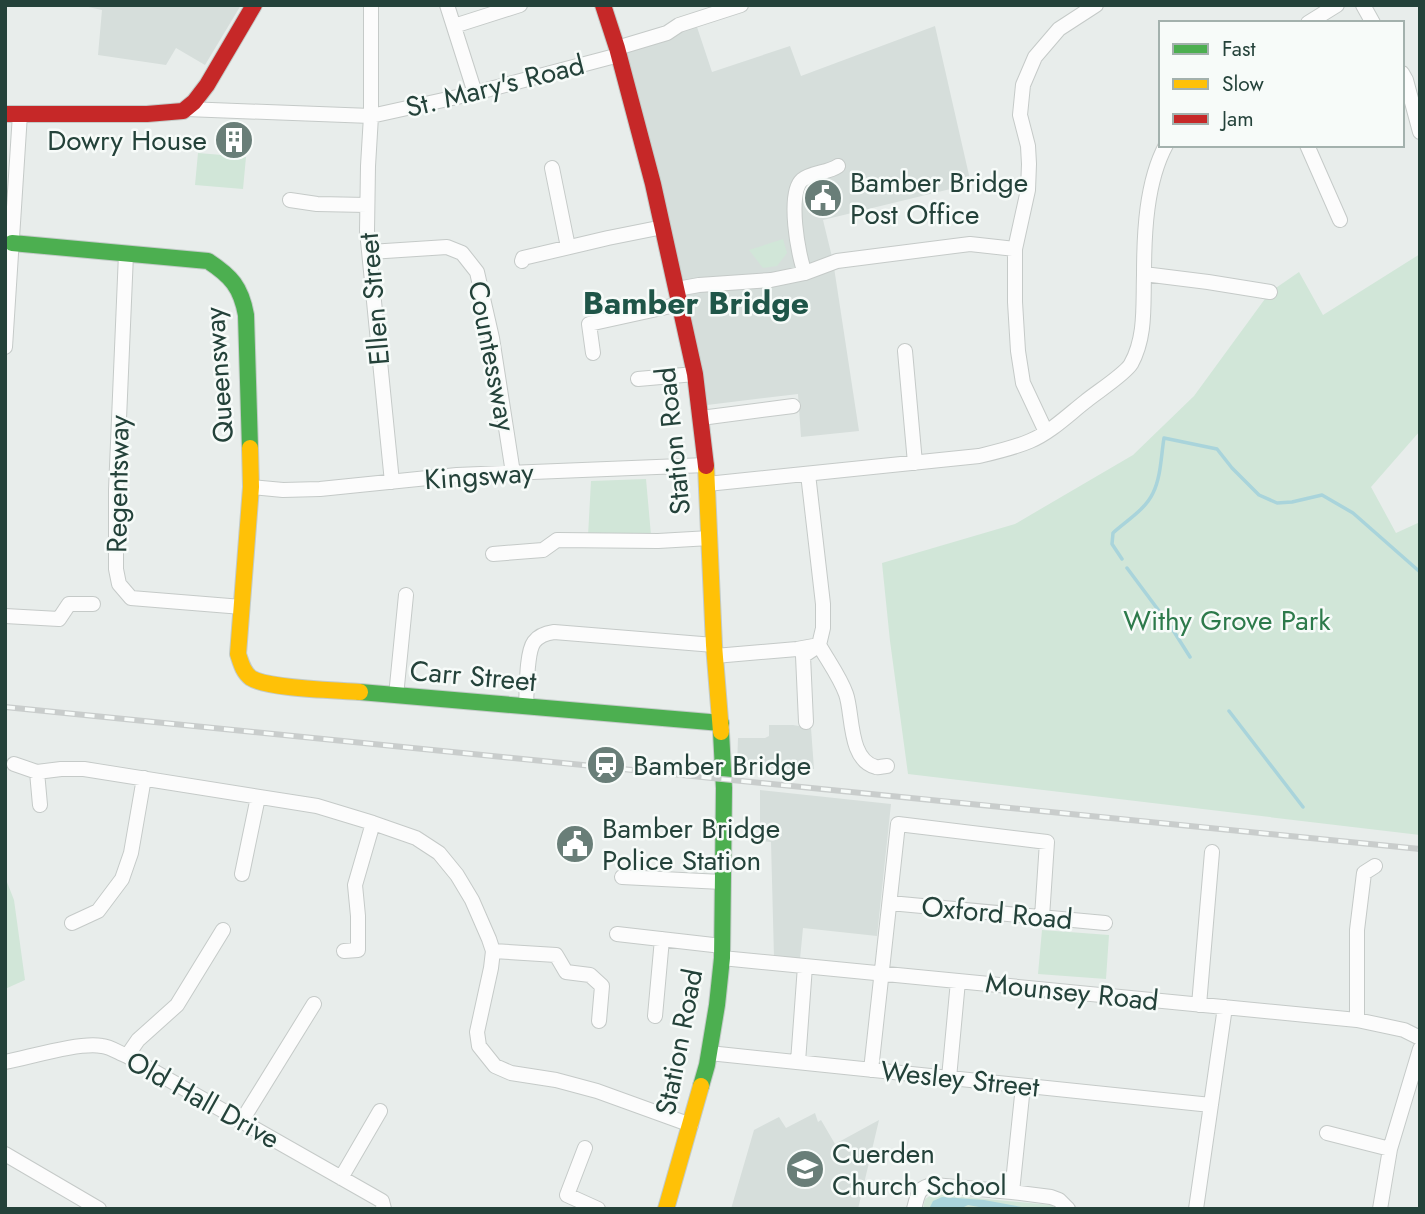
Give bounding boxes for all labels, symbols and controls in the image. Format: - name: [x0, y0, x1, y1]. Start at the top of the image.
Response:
- legend: [1159, 21, 1404, 147]
- text: Fast: [1222, 34, 1255, 64]
- street label: St. Mary's Road: [401, 44, 589, 128]
- text: Slow: [1222, 69, 1264, 99]
- text: Jam: [1219, 104, 1254, 134]
- building icon: Dowry House: [213, 119, 255, 161]
- place label: Dowry House: [47, 120, 207, 161]
- place label: Bamber Bridge Post Office: [850, 162, 1028, 235]
- public building icon: Bamber Bridge Post Office: [802, 177, 844, 219]
- street label: Ellen Street: [348, 231, 400, 367]
- street label: Countessway: [457, 277, 527, 435]
- district label: Bamber Bridge: [583, 280, 809, 326]
- street label: Queensway: [194, 305, 244, 444]
- street label: Station Road: [645, 365, 701, 517]
- street label: Regentsway: [96, 414, 140, 553]
- street label: Kingsway: [423, 452, 536, 500]
- park label: Withy Grove Park: [1123, 600, 1331, 641]
- street label: Carr Street: [408, 650, 538, 702]
- station icon: Bamber Bridge: [585, 744, 627, 786]
- place label: Bamber Bridge: [633, 745, 811, 786]
- place label: Bamber Bridge Police Station: [602, 808, 780, 881]
- public building icon: Bamber Bridge Police Station: [554, 823, 596, 865]
- street label: Oxford Road: [920, 886, 1074, 940]
- street label: Mounsey Road: [983, 963, 1161, 1021]
- street label: Station Road: [645, 965, 713, 1119]
- street label: Old Hall Drive: [119, 1041, 287, 1159]
- street label: Wesley Street: [879, 1050, 1042, 1108]
- place label: Cuerden Church School: [832, 1133, 1007, 1206]
- school or university icon: Cuerden Church School: [784, 1148, 826, 1190]

